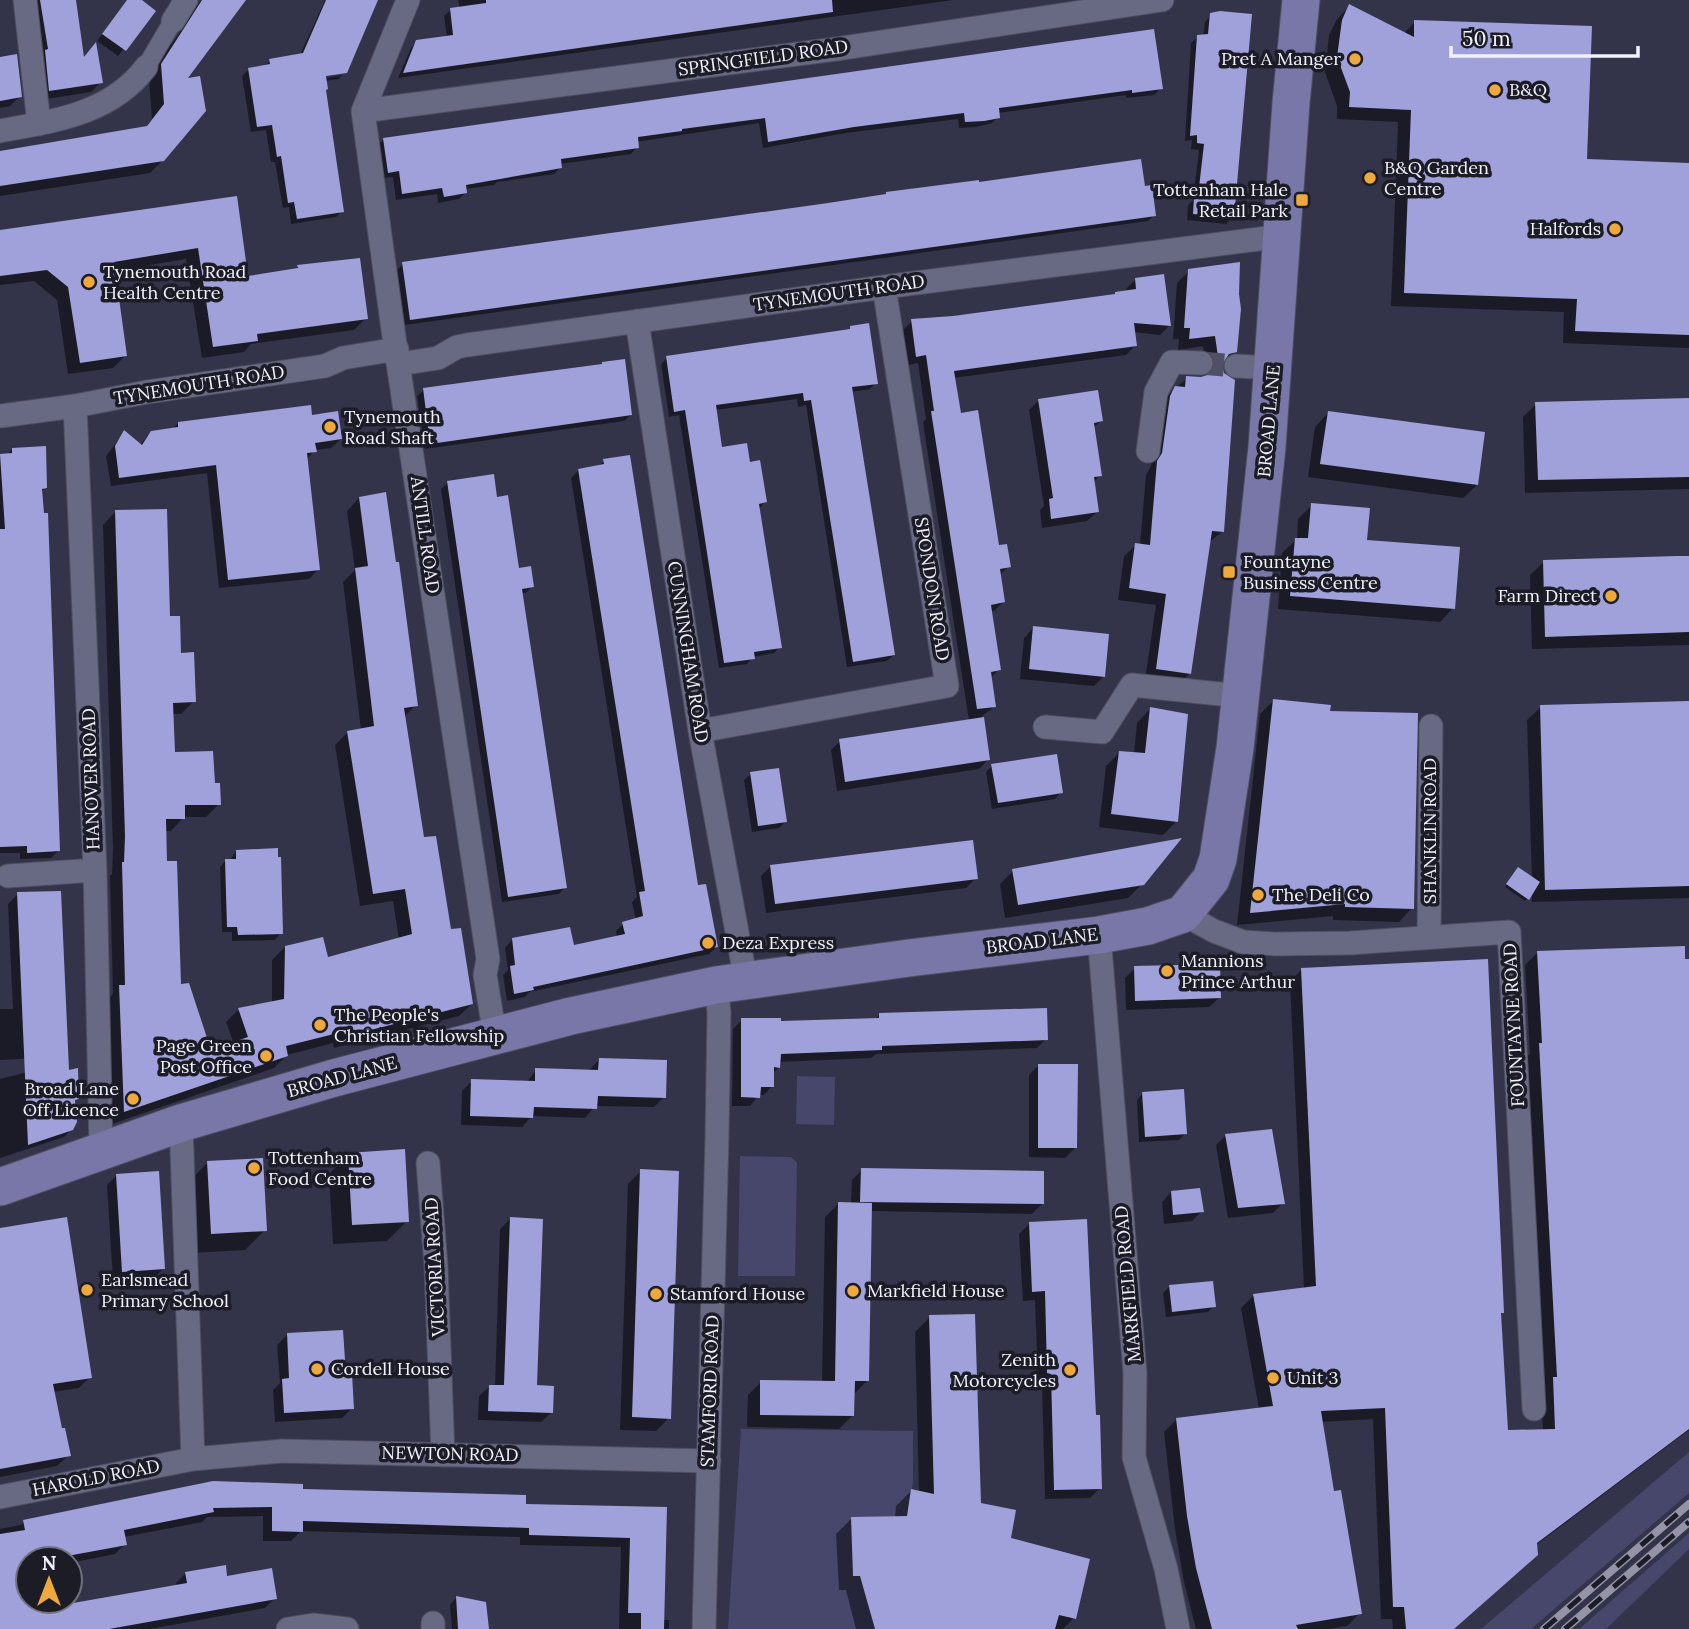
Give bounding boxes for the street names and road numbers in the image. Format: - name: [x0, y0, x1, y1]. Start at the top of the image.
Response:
- street label: SPRINGFIELD ROAD: [676, 34, 849, 81]
- street label: TYNEMOUTH ROAD: [752, 269, 926, 316]
- street label: TYNEMOUTH ROAD: [112, 360, 286, 409]
- street label: BROAD LANE: [1252, 364, 1285, 478]
- street label: ANTILL ROAD: [406, 474, 445, 595]
- street label: SPONDON ROAD: [910, 516, 955, 662]
- street label: CUNNINGHAM ROAD: [663, 559, 714, 744]
- street label: HANOVER ROAD: [77, 708, 104, 850]
- street label: SHANKLIN ROAD: [1418, 758, 1441, 904]
- street label: BROAD LANE: [985, 922, 1099, 959]
- street label: FOUNTAYNE ROAD: [1498, 943, 1529, 1108]
- street label: BROAD LANE: [284, 1051, 399, 1102]
- street label: VICTORIA ROAD: [419, 1197, 450, 1338]
- street label: MARKFIELD ROAD: [1109, 1205, 1146, 1363]
- street label: STAMFORD ROAD: [695, 1314, 724, 1468]
- street label: NEWTON ROAD: [381, 1441, 519, 1466]
- street label: HAROLD ROAD: [30, 1454, 162, 1501]

